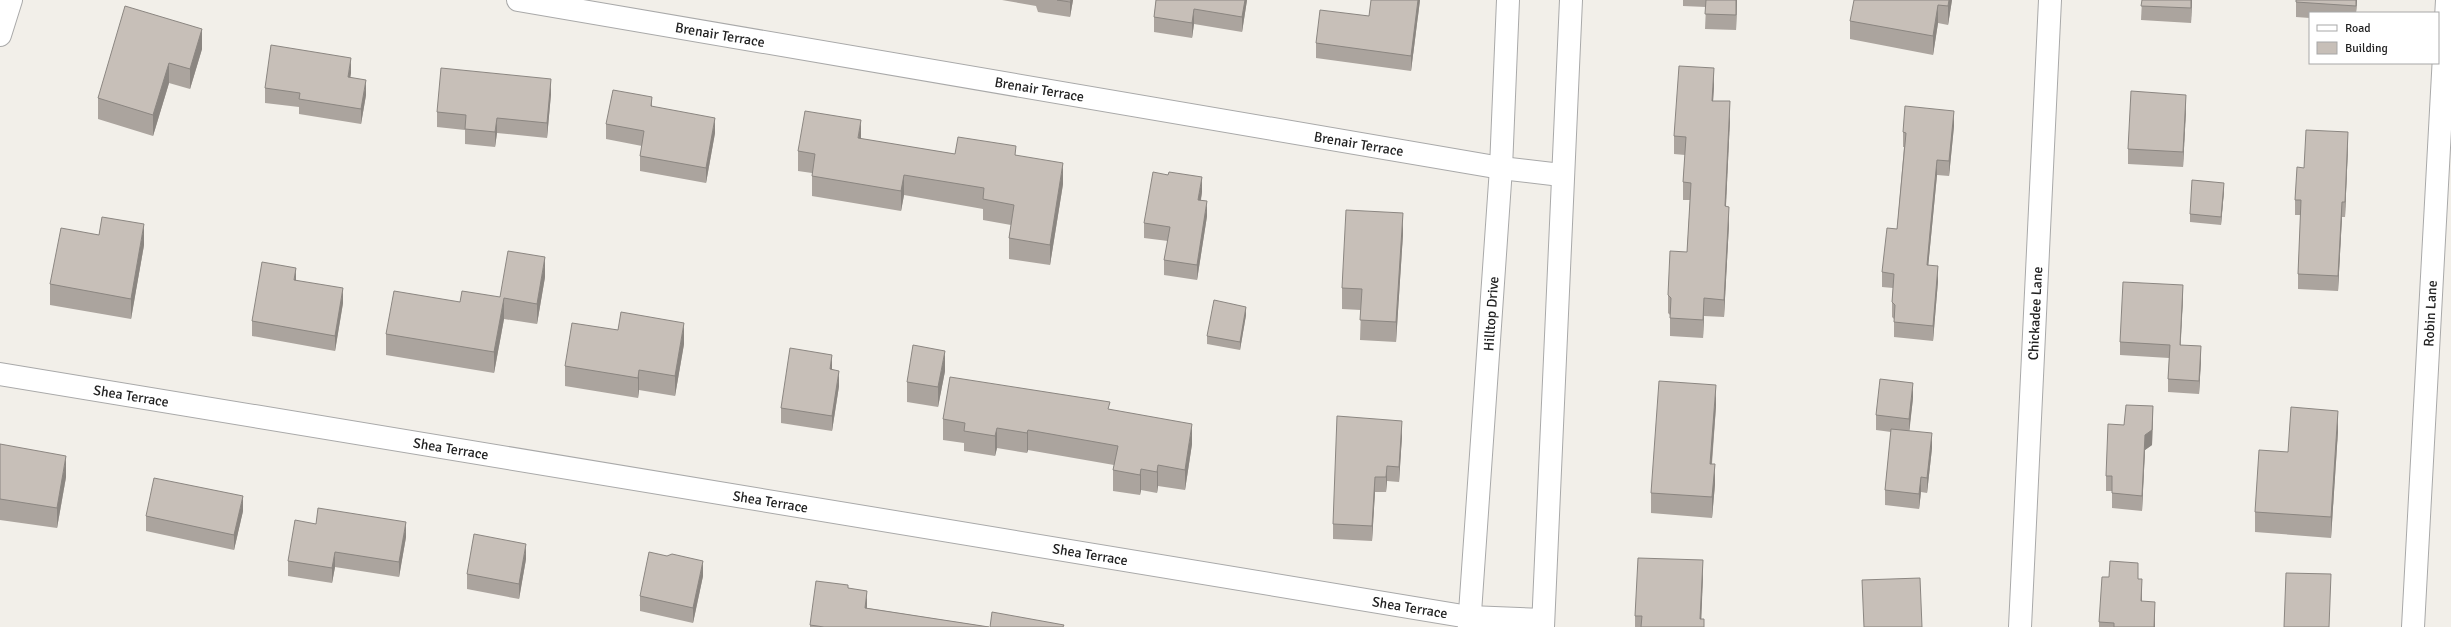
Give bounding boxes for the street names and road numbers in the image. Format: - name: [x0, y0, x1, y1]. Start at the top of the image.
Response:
- street label: Brenair Terrace: [674, 19, 766, 51]
- street label: Brenair Terrace: [993, 73, 1085, 105]
- street label: Brenair Terrace: [1313, 128, 1405, 160]
- street label: Chickadee Lane: [2024, 266, 2046, 361]
- street label: Hilltop Drive: [1480, 276, 1502, 352]
- street label: Robin Lane: [2420, 280, 2440, 347]
- street label: Shea Terrace: [92, 381, 170, 410]
- street label: Shea Terrace: [412, 434, 490, 463]
- street label: Shea Terrace: [732, 487, 809, 516]
- street label: Shea Terrace: [1051, 540, 1129, 569]
- street label: Shea Terrace: [1371, 593, 1449, 622]

